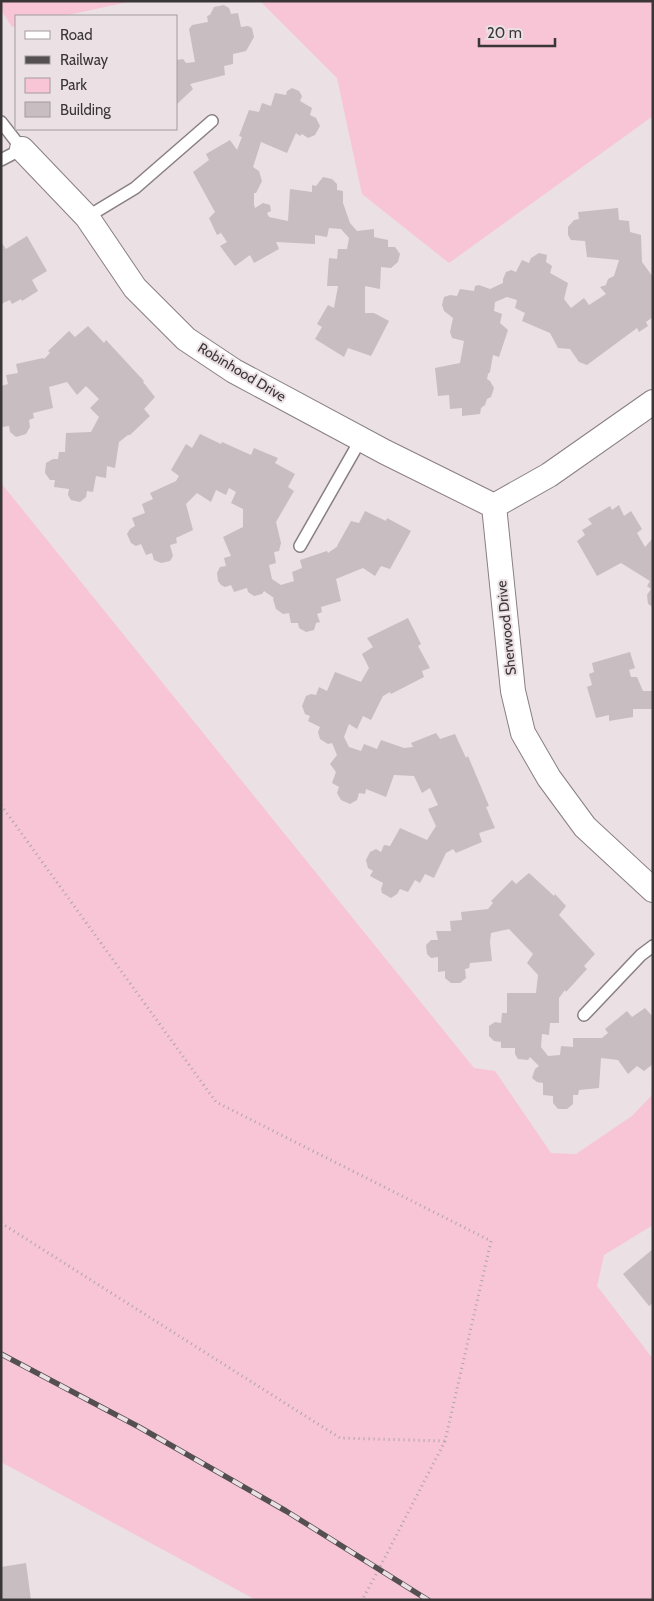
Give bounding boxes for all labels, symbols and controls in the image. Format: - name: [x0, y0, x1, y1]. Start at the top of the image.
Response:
- legend: [15, 15, 178, 130]
- scale bar: [479, 15, 555, 47]
- text: 20 m: [487, 24, 522, 42]
- text: Road: [60, 26, 93, 44]
- text: Railway: [60, 51, 109, 69]
- text: Park: [60, 76, 87, 94]
- text: Building: [60, 101, 111, 119]
- street label: Robinhood Drive: [195, 339, 289, 405]
- street label: Sherwood Drive: [492, 580, 520, 676]

